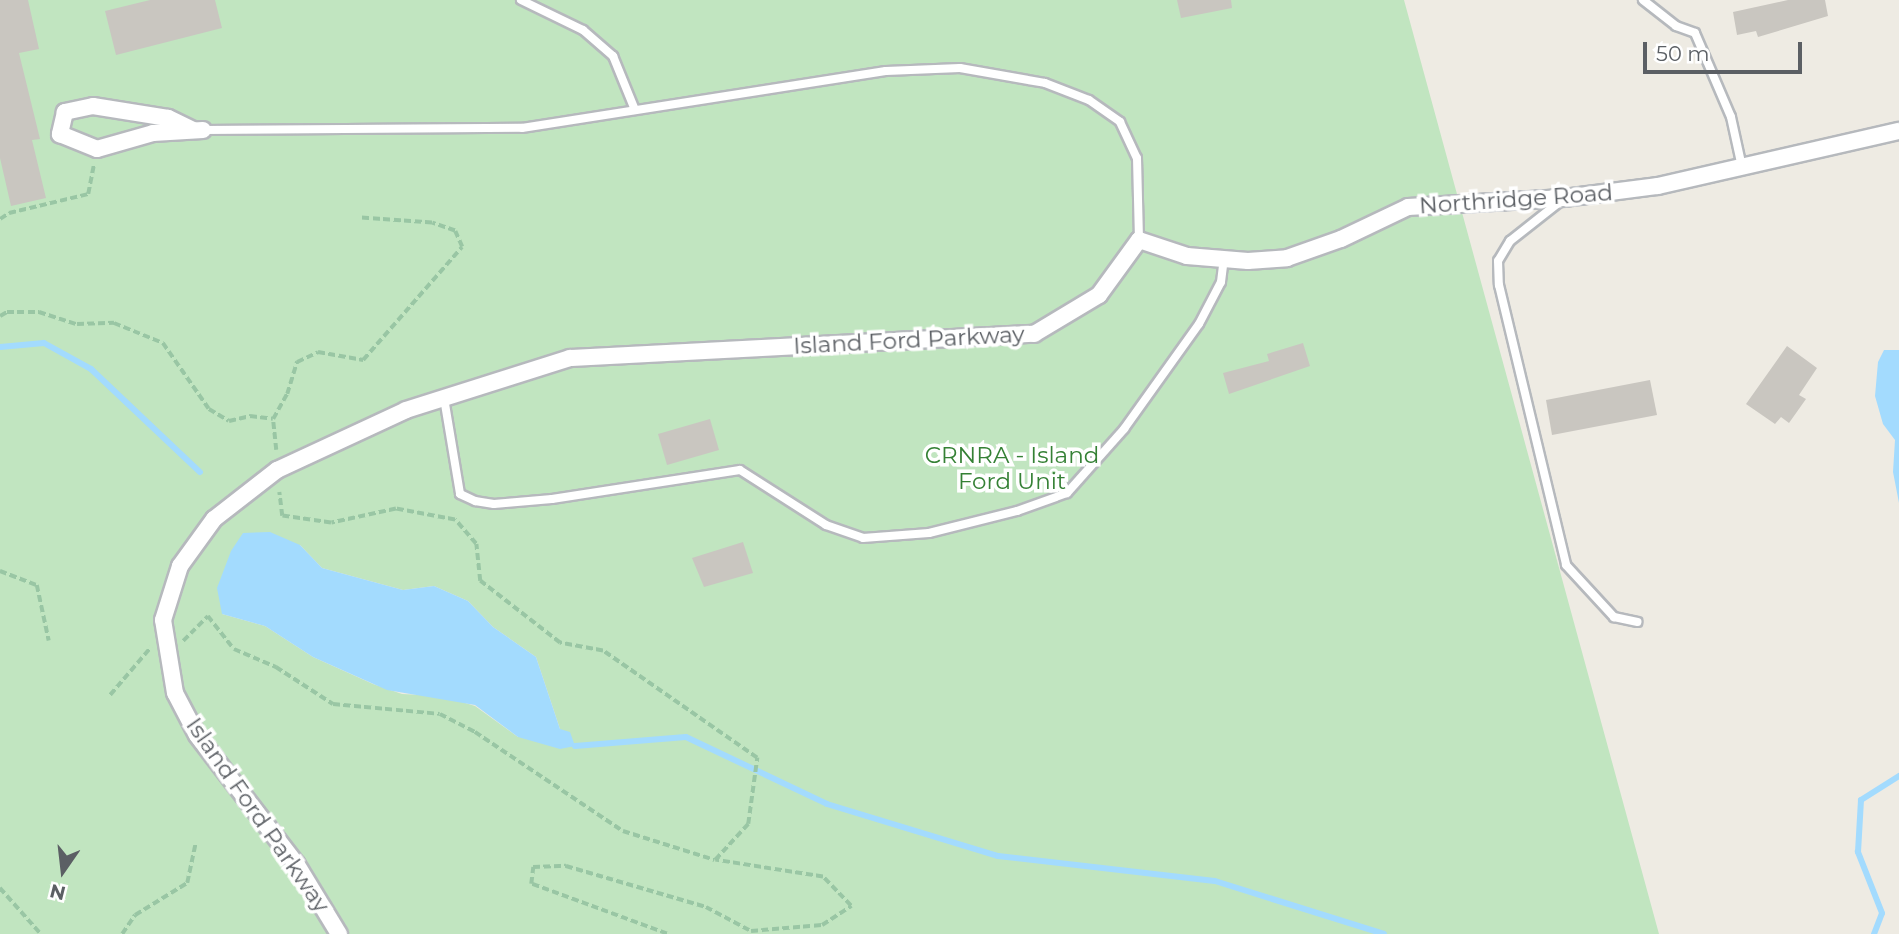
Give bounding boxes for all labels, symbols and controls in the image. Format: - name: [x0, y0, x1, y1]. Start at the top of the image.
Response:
- scale bar: [1647, 28, 1806, 72]
- text: 50 m: [1656, 41, 1710, 66]
- street label: Northridge Road: [1418, 178, 1614, 220]
- street label: Island Ford Parkway: [793, 320, 1025, 360]
- park label: CRNRA - Island Ford Unit: [925, 441, 1099, 495]
- street label: Island Ford Parkway: [180, 712, 336, 918]
- north arrow: [28, 836, 98, 906]
- text: N: [48, 879, 68, 905]

